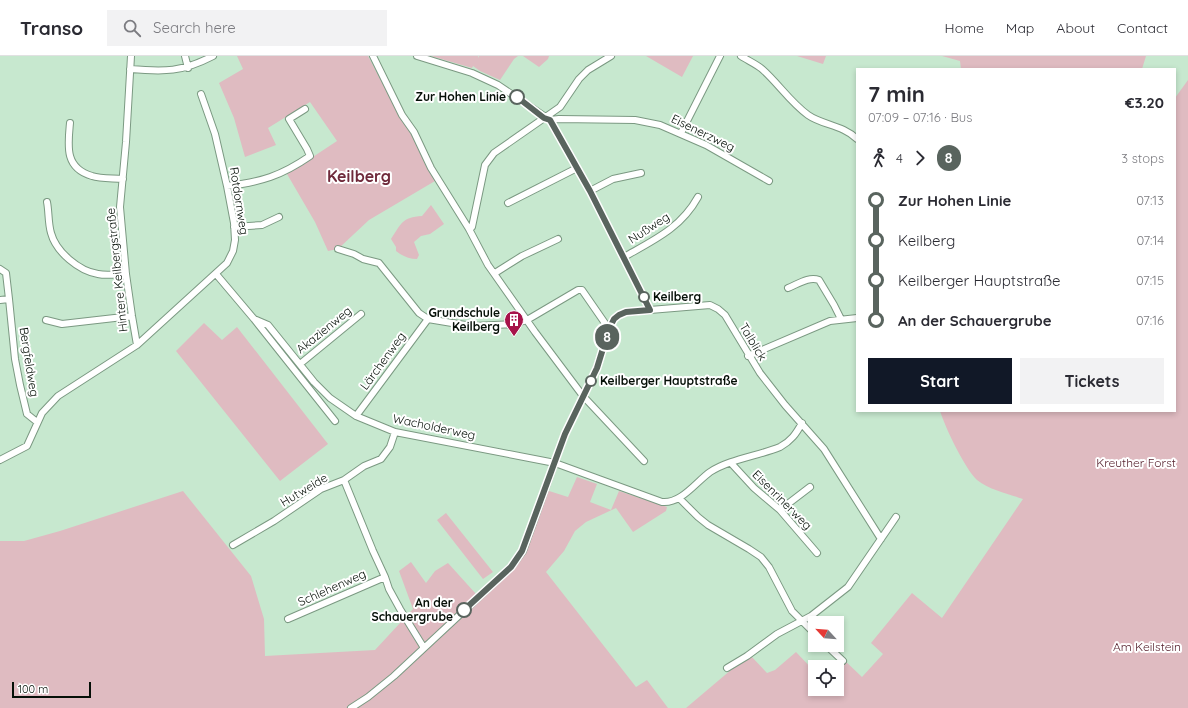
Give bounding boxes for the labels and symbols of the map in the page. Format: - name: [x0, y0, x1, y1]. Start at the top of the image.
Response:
- place label: Zur Hohen Linie: [415, 89, 506, 104]
- marker: Zur Hohen Linie: [509, 89, 525, 105]
- street label: Eisenerzweg: [669, 111, 738, 154]
- street label: Rotdornweg: [227, 166, 252, 236]
- district label: Keilberg: [327, 166, 391, 186]
- street label: Hintere Keilbergstraße: [103, 207, 130, 333]
- street label: Nußweg: [625, 209, 672, 246]
- place label: Keilberg: [653, 289, 701, 304]
- marker: Keilberg: [638, 291, 650, 303]
- street label: Akazienweg: [293, 303, 354, 356]
- place label: Grundschule Keilberg: [428, 305, 500, 334]
- building icon: Grundschule Keilberg: [503, 309, 525, 337]
- street label: Talblick: [736, 320, 771, 363]
- line badge: 8: [594, 324, 620, 350]
- street label: Bergfeldweg: [17, 326, 42, 398]
- street label: Lärchenweg: [357, 329, 409, 393]
- place label: Keilberger Hauptstraße: [600, 373, 738, 388]
- marker: Keilberger Hauptstraße: [585, 375, 597, 387]
- street label: Wacholderweg: [391, 410, 477, 443]
- park label: Kreuther Forst: [1096, 455, 1176, 470]
- street label: Eisenrinerweg: [749, 467, 815, 533]
- street label: Hutweide: [277, 470, 330, 510]
- street label: Schlehenweg: [295, 566, 368, 609]
- place label: An der Schauergrube: [371, 595, 453, 624]
- marker: An der Schauergrube: [456, 602, 472, 618]
- north arrow: [808, 616, 844, 652]
- park label: Am Keilstein: [1113, 639, 1181, 654]
- scale bar: [12, 680, 91, 699]

